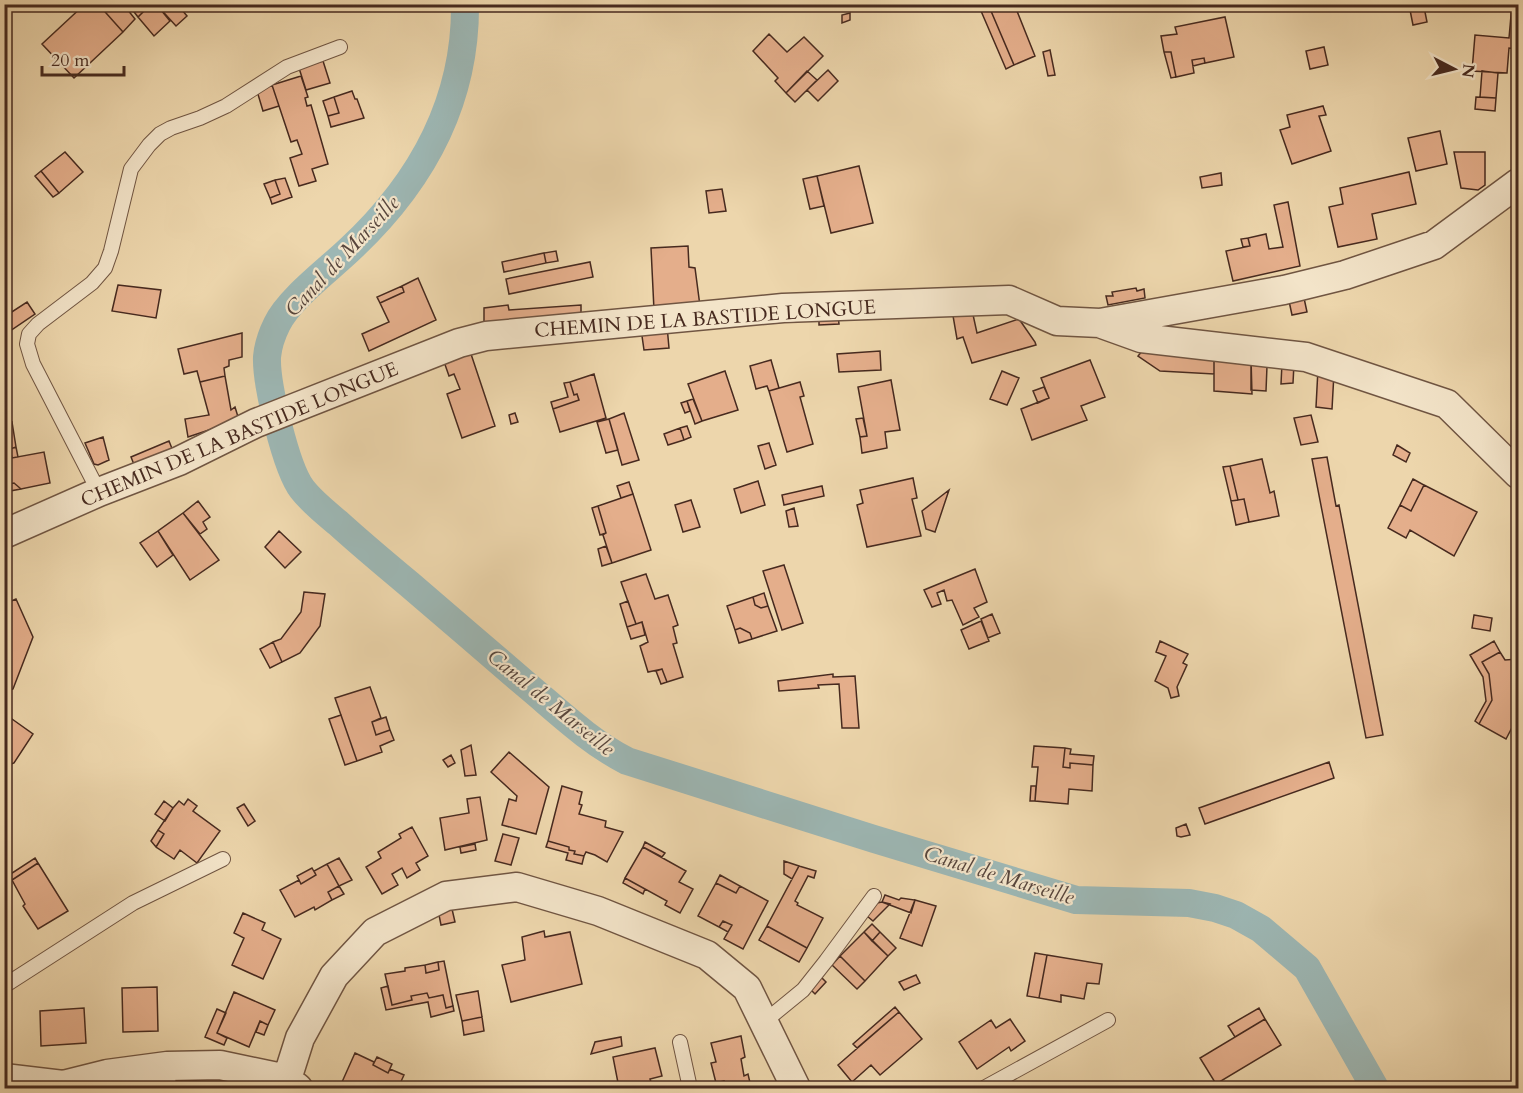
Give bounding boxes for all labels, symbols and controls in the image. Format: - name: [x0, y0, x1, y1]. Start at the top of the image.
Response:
- scale bar: [42, 39, 124, 77]
- north arrow: [1424, 39, 1484, 99]
- text: 20 m: [51, 48, 90, 73]
- text: N: [1456, 62, 1480, 79]
- water label: Canal de Marseille: [279, 189, 407, 323]
- street label: CHEMIN DE LA BASTIDE LONGUE: [533, 293, 877, 344]
- street label: CHEMIN DE LA BASTIDE LONGUE: [76, 355, 402, 514]
- water label: Canal de Marseille: [481, 642, 621, 763]
- water label: Canal de Marseille: [920, 839, 1079, 912]

